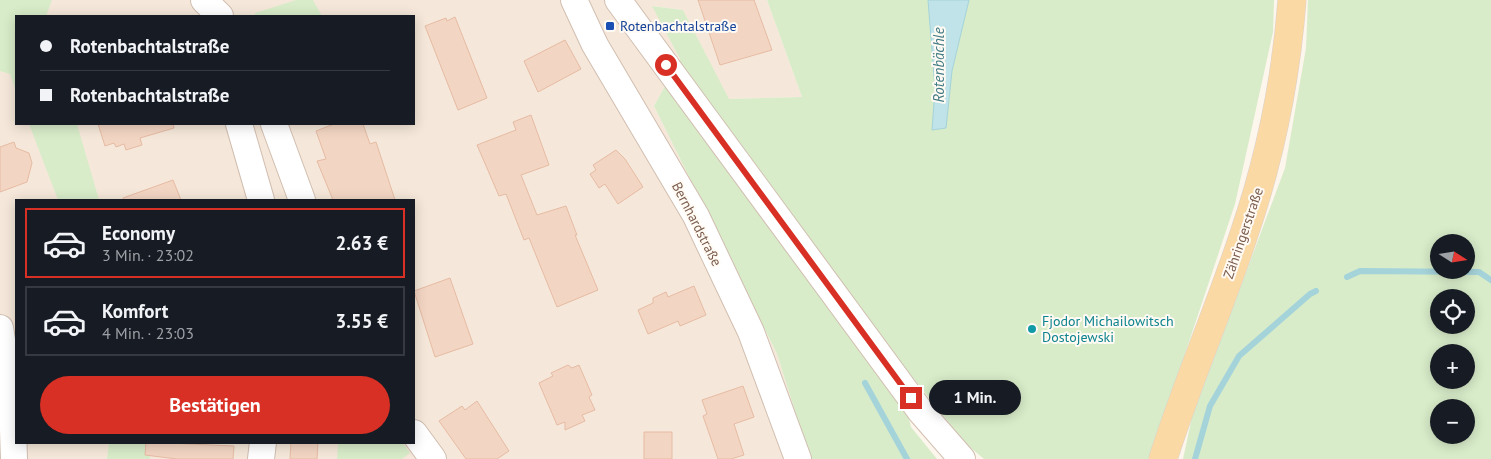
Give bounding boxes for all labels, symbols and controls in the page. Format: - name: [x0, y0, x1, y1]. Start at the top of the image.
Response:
- place label: Rotenbachtalstraße: [620, 17, 737, 35]
- marker: Rotenbachtalstraße: [604, 20, 616, 32]
- water label: Rotenbächle: [929, 27, 948, 103]
- text: Rotenbachtalstraße: [70, 34, 229, 58]
- route start: [655, 54, 677, 76]
- text: Rotenbachtalstraße: [70, 83, 229, 107]
- street label: Bernhardstraße: [668, 179, 726, 269]
- street label: Zähringerstraße: [1219, 185, 1267, 281]
- icon: car: [42, 221, 87, 266]
- text: Economy: [102, 221, 175, 245]
- text: 2.63 €: [335, 231, 388, 255]
- north arrow: [1430, 234, 1475, 279]
- map controls: [1430, 234, 1475, 444]
- text: 3 Min. · 23:02: [102, 245, 194, 265]
- button: locate: [1430, 289, 1475, 334]
- icon: car: [42, 299, 87, 344]
- text: Komfort: [102, 299, 168, 323]
- text: 3.55 €: [335, 309, 388, 333]
- place label: Fjodor Michailowitsch Dostojewski: [1042, 312, 1174, 346]
- text: 4 Min. · 23:03: [102, 323, 194, 343]
- marker: Fjodor Michailowitsch Dostojewski: [1026, 323, 1038, 335]
- button: +: [1430, 344, 1475, 389]
- button: Bestätigen: [40, 376, 390, 434]
- callout: 1 Min.: [928, 380, 1021, 416]
- route end: [900, 387, 922, 409]
- text: 1 Min.: [954, 387, 996, 407]
- button: −: [1430, 399, 1475, 444]

